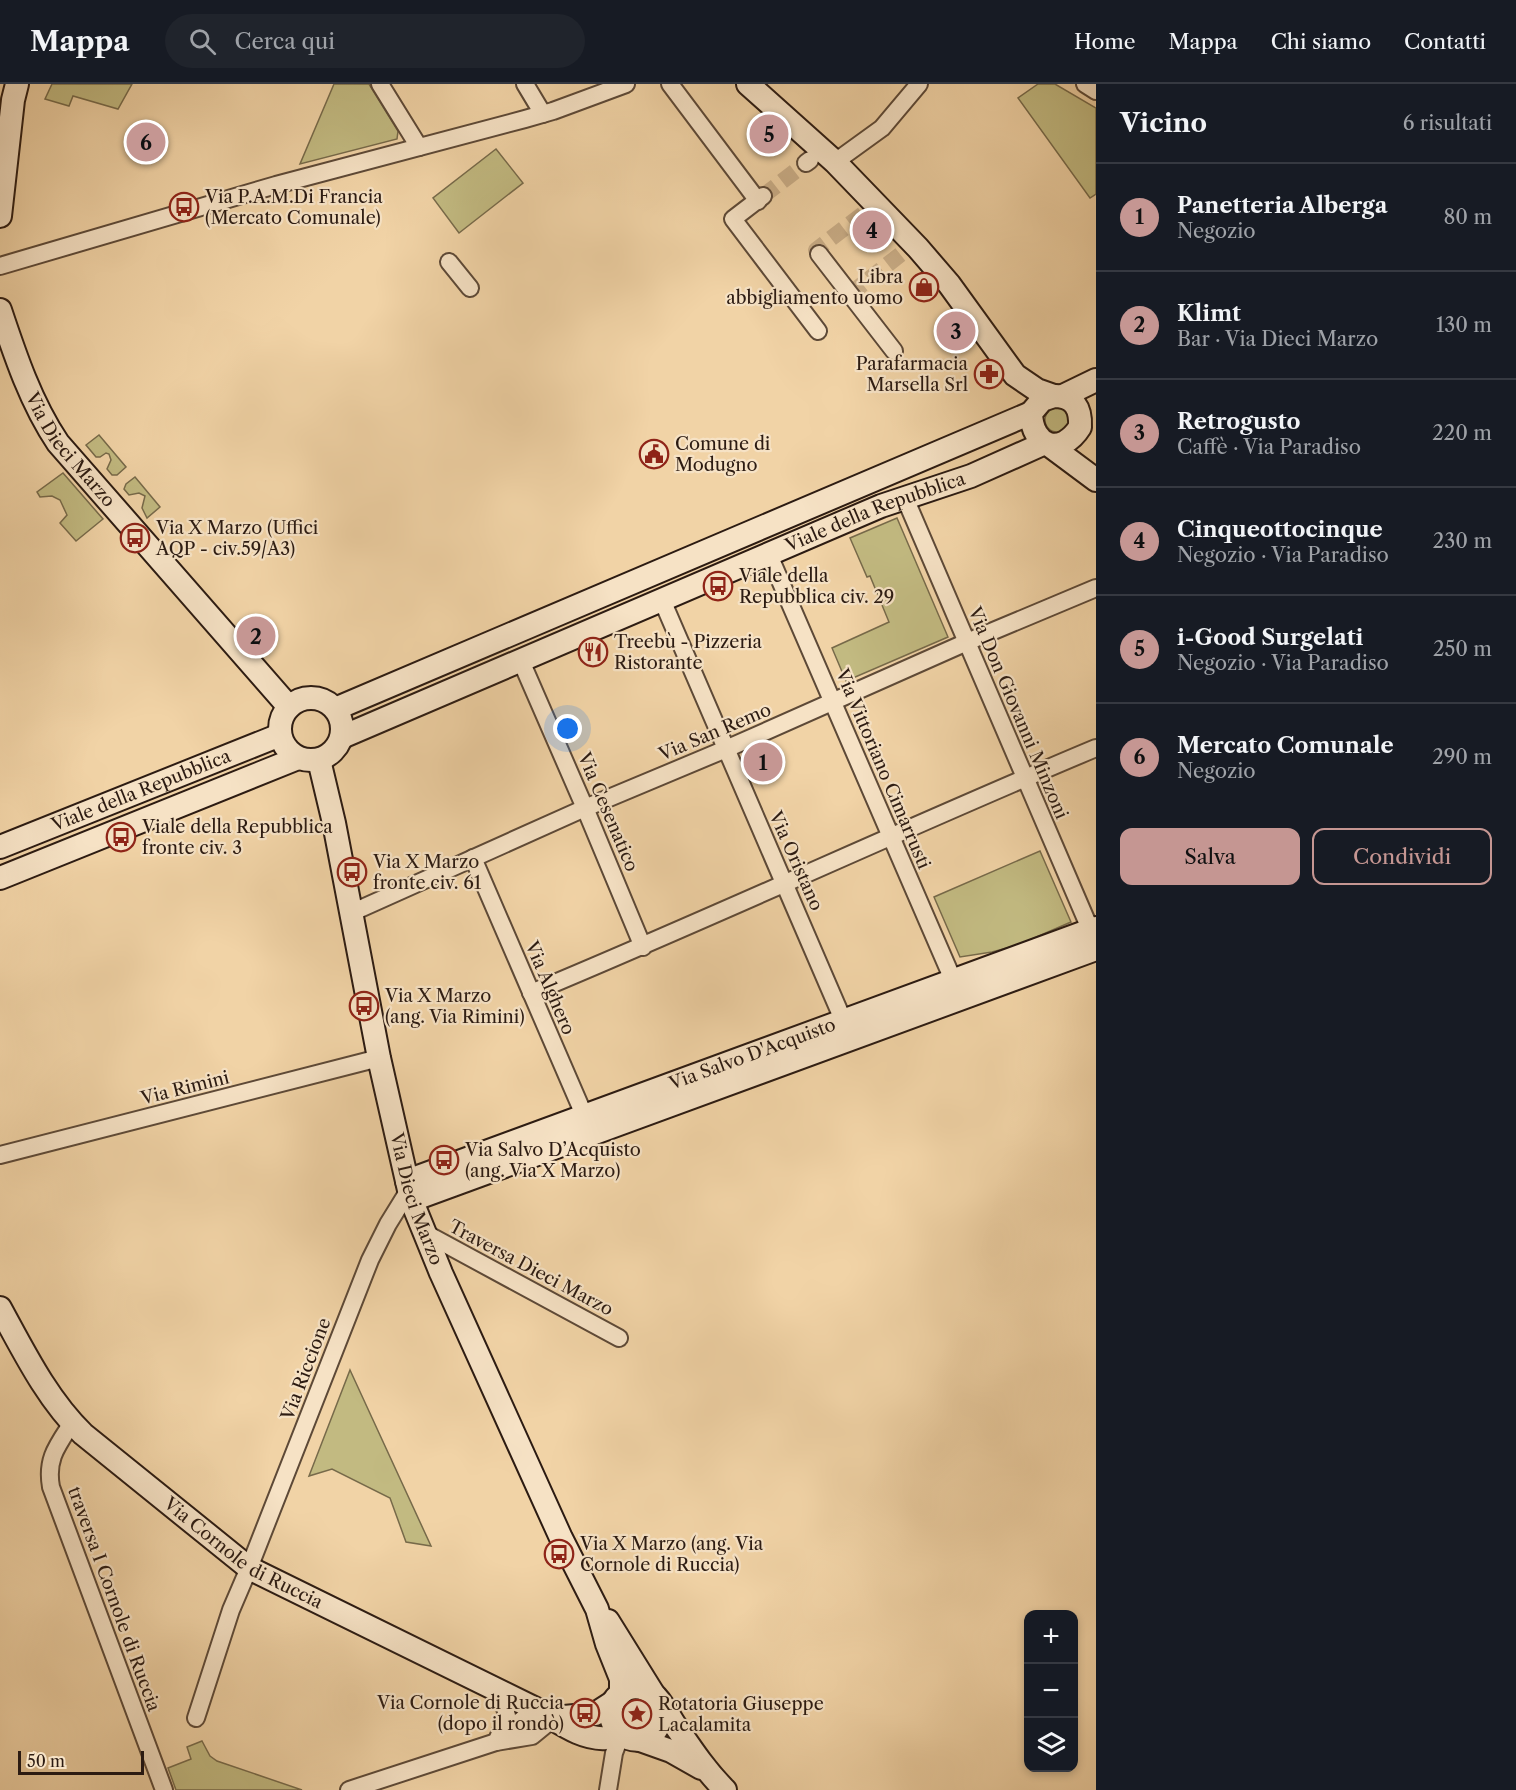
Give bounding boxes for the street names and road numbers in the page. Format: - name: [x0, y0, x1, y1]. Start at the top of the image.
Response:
- street label: Via Dieci Marzo: [21, 388, 120, 512]
- street label: Viale della Repubblica: [781, 468, 969, 557]
- street label: Via Don Giovanni Minzoni: [963, 603, 1073, 823]
- street label: Via Vittoriano Cimarrusti: [830, 665, 935, 873]
- street label: Via San Remo: [655, 698, 774, 766]
- street label: Viale della Repubblica: [47, 745, 234, 837]
- street label: Via Cesenatico: [573, 748, 643, 875]
- street label: Via Oristano: [764, 807, 828, 914]
- street label: Via Alghero: [520, 937, 580, 1038]
- street label: Via Salvo D'Acquisto: [665, 1014, 839, 1095]
- street label: Via Rimini: [138, 1066, 232, 1110]
- street label: Via Dieci Marzo: [385, 1130, 448, 1268]
- street label: Traversa Dieci Marzo: [445, 1215, 617, 1321]
- street label: Via Riccione: [276, 1315, 336, 1424]
- street label: traversa I Cornole di Ruccia: [63, 1484, 165, 1715]
- street label: Via Cornole di Ruccia: [159, 1492, 327, 1614]

